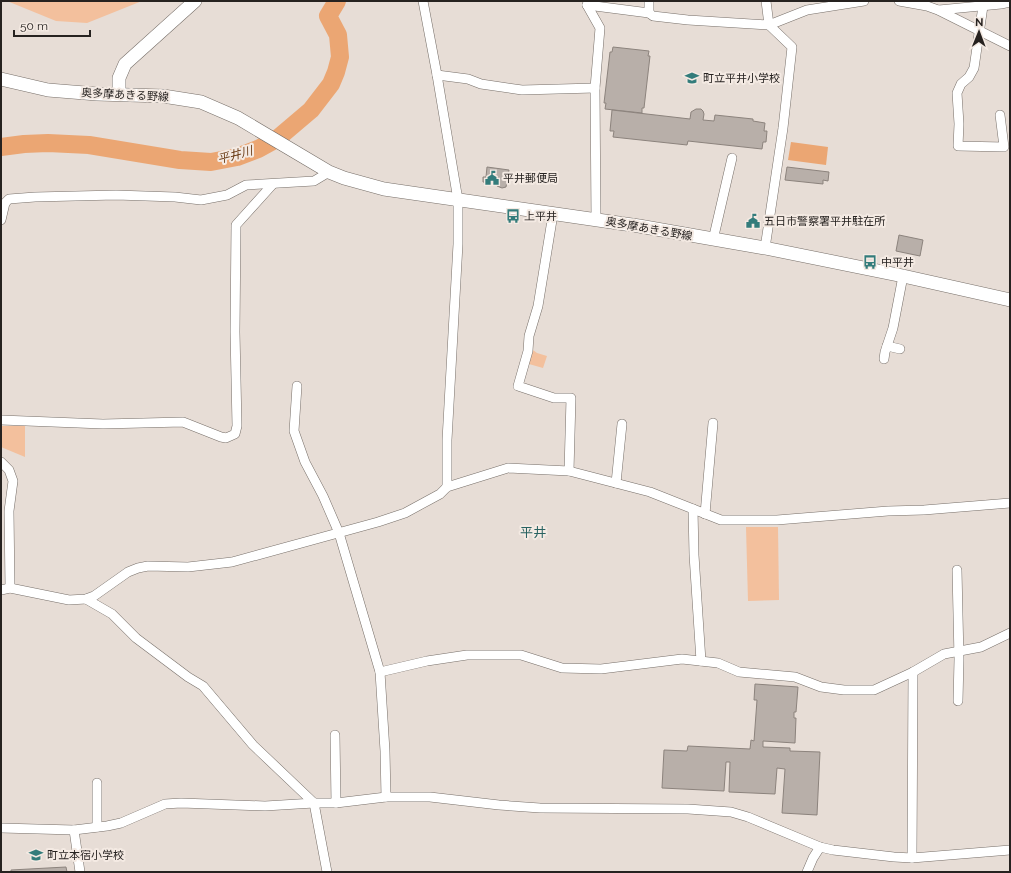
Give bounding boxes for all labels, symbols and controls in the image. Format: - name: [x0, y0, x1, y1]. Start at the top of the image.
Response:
- scale bar: [14, 12, 90, 38]
- north arrow: [959, 12, 999, 52]
- text: N: [975, 16, 983, 29]
- text: 50 m: [20, 19, 48, 33]
- school or university icon: 町立平井小学校: [684, 70, 700, 86]
- place label: 町立平井小学校: [703, 72, 780, 85]
- street label: 奥多摩あきる野線: [81, 86, 169, 104]
- water label: 平井川: [216, 143, 256, 166]
- public building icon: 平井郵便局: [484, 170, 500, 186]
- place label: 平井郵便局: [503, 172, 558, 185]
- bus stop icon: 上平井: [505, 208, 521, 224]
- place label: 上平井: [524, 210, 557, 223]
- public building icon: 五日市警察署平井駐在所: [745, 213, 761, 229]
- street label: 奥多摩あきる野線: [605, 215, 693, 243]
- place label: 五日市警察署平井駐在所: [764, 215, 886, 228]
- bus stop icon: 中平井: [862, 254, 878, 270]
- place label: 中平井: [881, 256, 914, 269]
- district label: 平井: [520, 525, 546, 540]
- school or university icon: 町立本宿小学校: [28, 847, 44, 863]
- place label: 町立本宿小学校: [47, 849, 124, 862]

